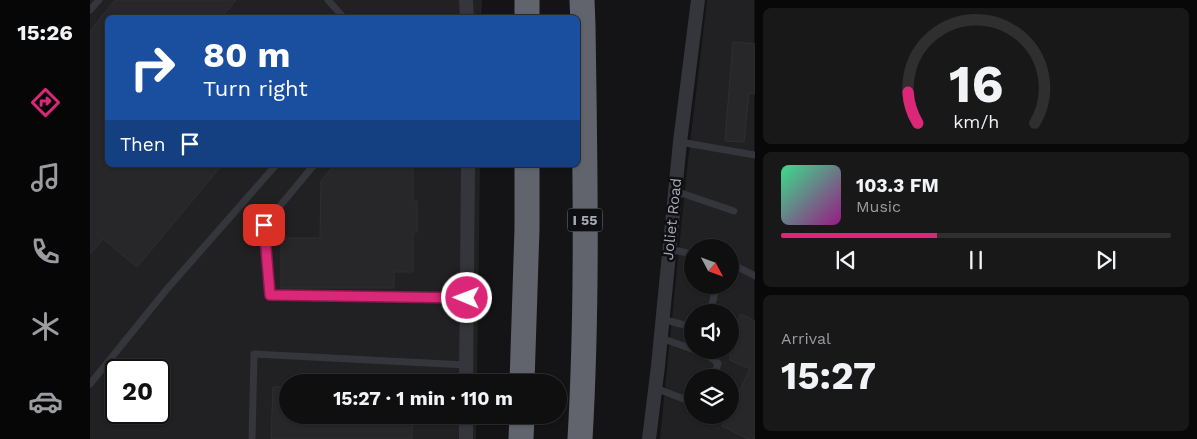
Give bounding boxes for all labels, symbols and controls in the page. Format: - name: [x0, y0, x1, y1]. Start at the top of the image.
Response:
- text: 15:26: [17, 20, 73, 45]
- text: 80 m: [203, 34, 290, 76]
- icon: right: [120, 35, 185, 100]
- text: 16: [949, 54, 1003, 115]
- text: Turn right: [203, 76, 308, 101]
- icon: directions: [28, 85, 63, 120]
- text: km/h: [953, 111, 999, 132]
- icon: arrive: [176, 130, 204, 158]
- text: Then: [120, 133, 166, 156]
- icon: music: [28, 160, 63, 195]
- text: 103.3 FM: [856, 174, 939, 197]
- street label: Joliet Road: [659, 177, 685, 261]
- text: Music: [856, 197, 901, 216]
- pin: [243, 204, 285, 246]
- road number: I 55: [568, 208, 602, 232]
- icon: arrive: [250, 211, 278, 239]
- icon: phone: [28, 234, 63, 269]
- north arrow: [684, 239, 739, 294]
- map controls: [684, 239, 739, 424]
- icon: previous: [832, 246, 860, 274]
- icon: pause: [962, 246, 990, 274]
- icon: next: [1092, 246, 1120, 274]
- position arrow: [440, 271, 492, 323]
- button: sound: [684, 304, 739, 359]
- icon: climate: [28, 309, 63, 344]
- text: Arrival: [781, 329, 831, 348]
- text: 15:27: [781, 354, 876, 398]
- speed limit sign: 20: [105, 359, 170, 424]
- button: layers: [684, 369, 739, 424]
- icon: car: [28, 384, 63, 419]
- text: 15:27 · 1 min · 110 m: [333, 387, 513, 410]

